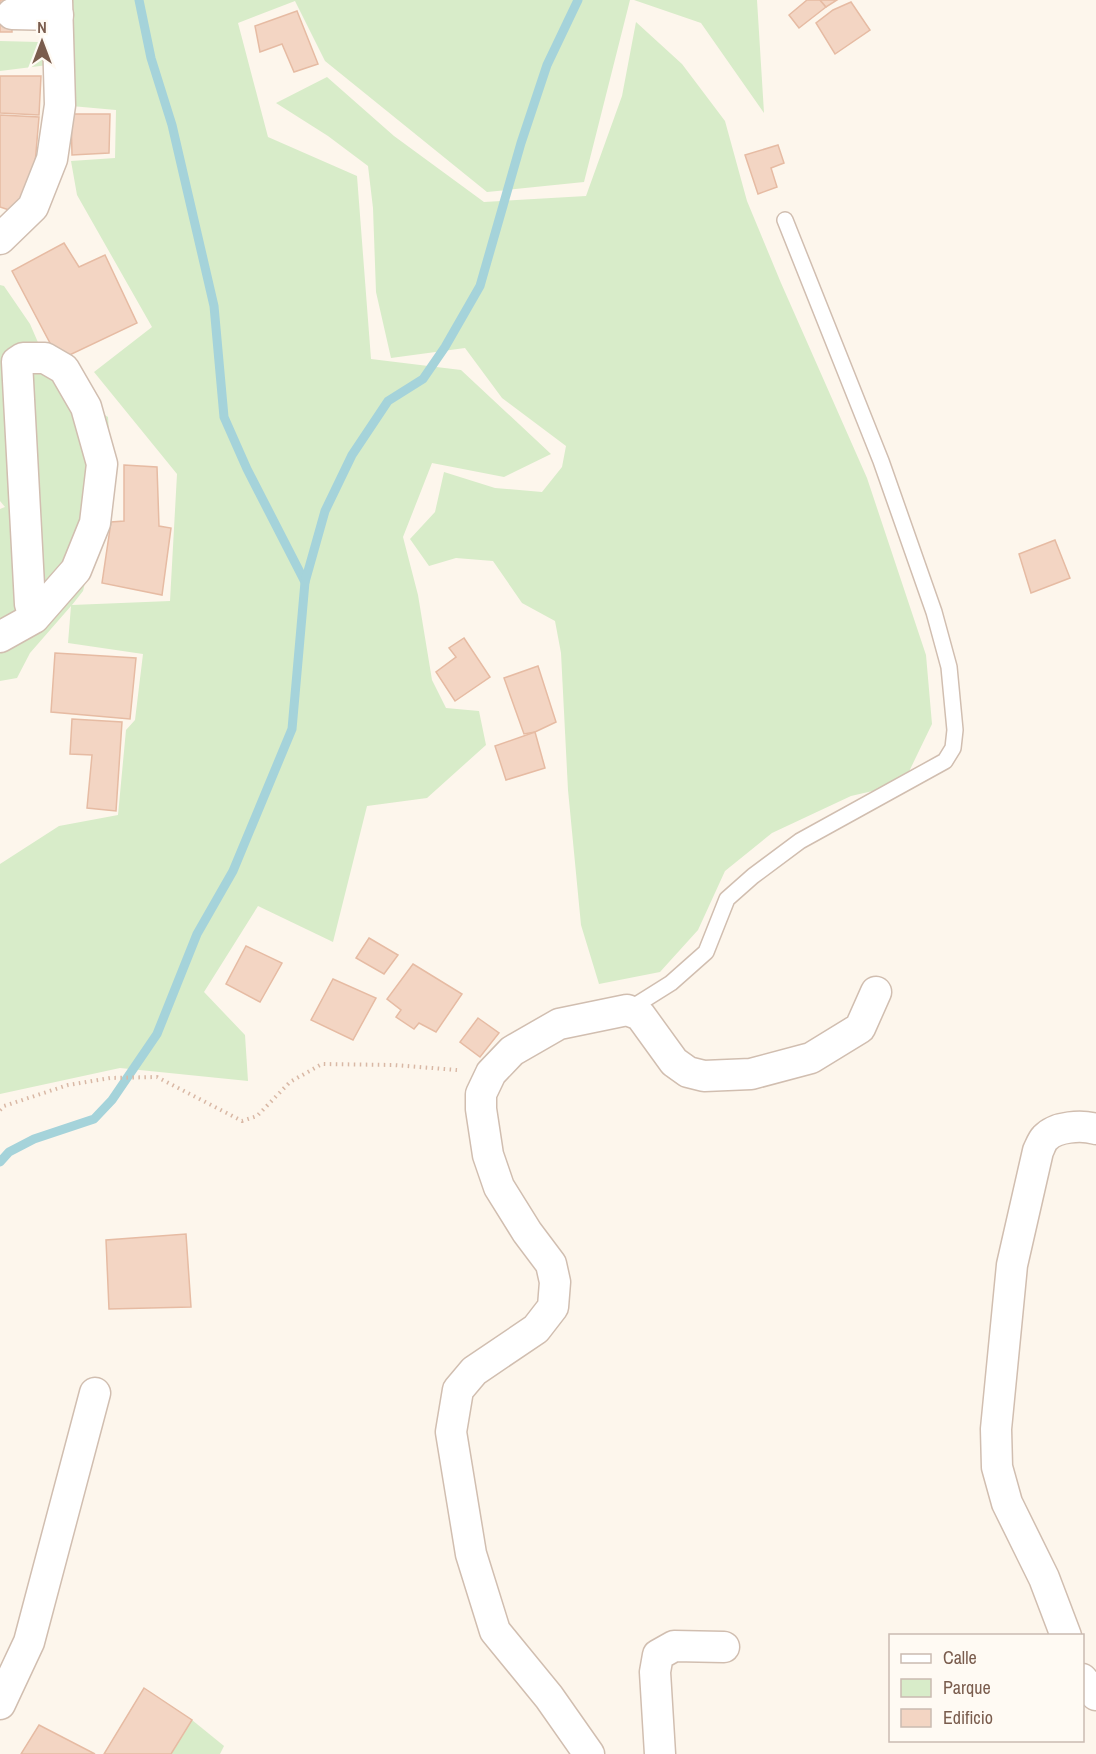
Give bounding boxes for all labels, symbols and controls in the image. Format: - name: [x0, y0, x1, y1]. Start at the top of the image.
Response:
- north arrow: [12, 12, 72, 72]
- text: N: [37, 16, 47, 38]
- legend: [889, 1634, 1084, 1742]
- text: Calle: [943, 1645, 977, 1670]
- text: Parque: [943, 1675, 991, 1700]
- text: Edificio: [943, 1705, 993, 1730]

